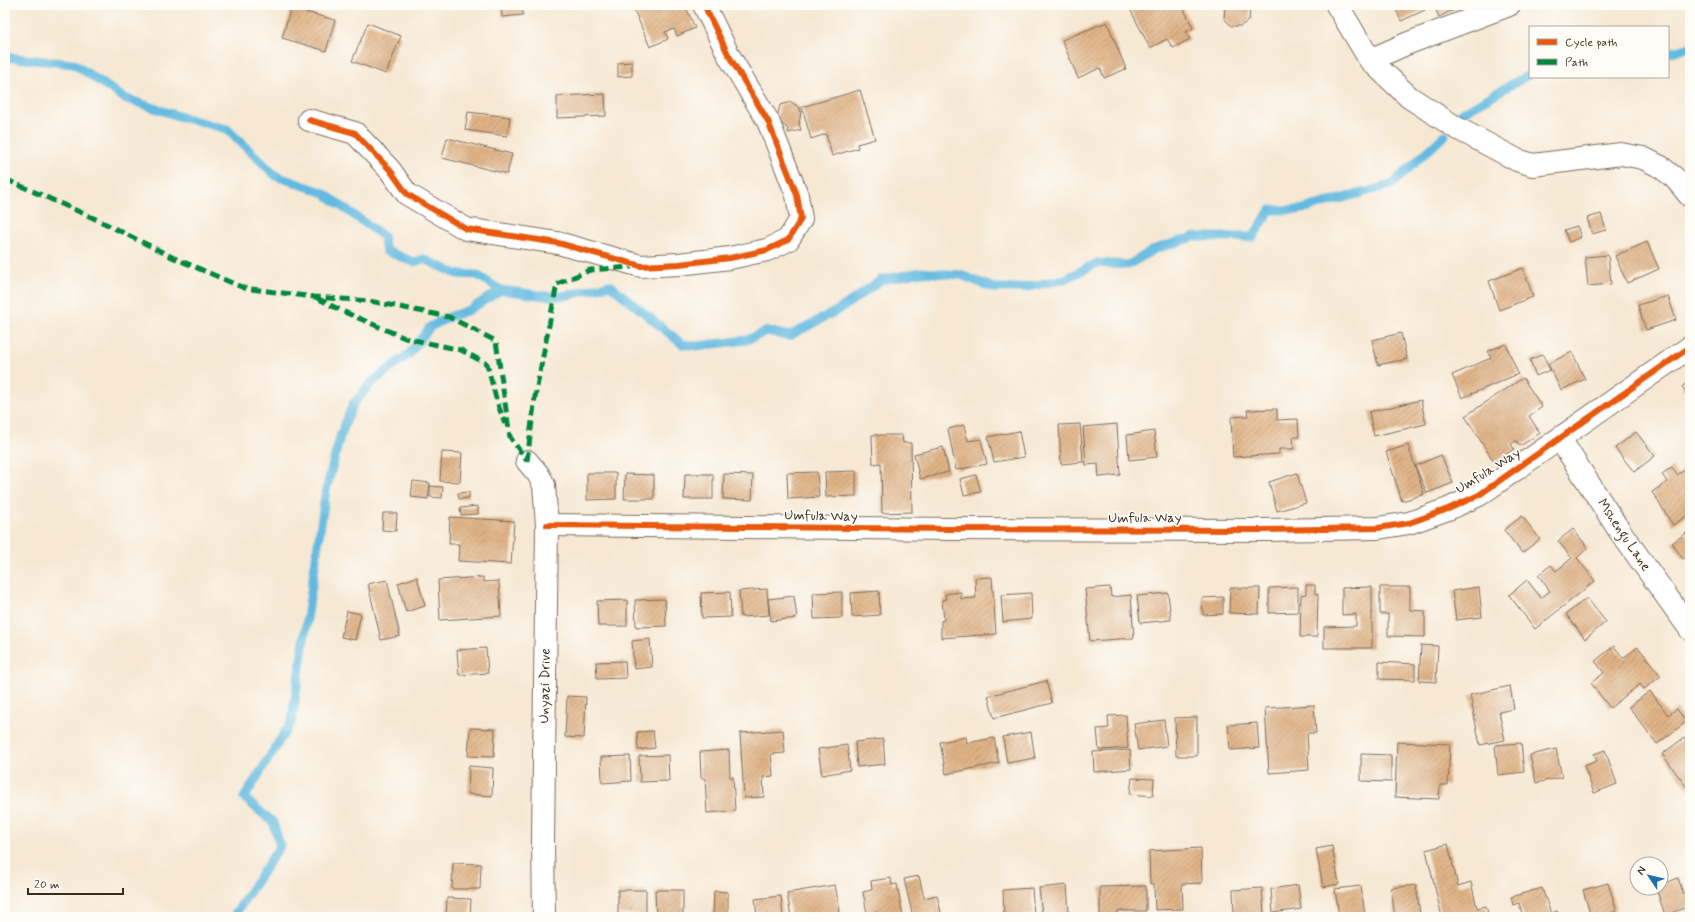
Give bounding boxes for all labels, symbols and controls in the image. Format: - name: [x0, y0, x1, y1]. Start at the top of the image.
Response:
- legend: [1529, 26, 1669, 78]
- text: Cycle path: [1565, 35, 1617, 51]
- text: Path: [1565, 55, 1588, 71]
- street label: Umfula Way: [1452, 444, 1524, 498]
- street label: Mshengu Lane: [1591, 495, 1655, 576]
- street label: Umfula Way: [784, 506, 858, 526]
- street label: Umfula Way: [1108, 509, 1182, 527]
- street label: Unyazi Drive: [535, 648, 555, 724]
- north arrow: [1629, 856, 1669, 896]
- text: N: [1634, 864, 1649, 878]
- scale bar: [28, 870, 123, 896]
- text: 20 m: [34, 877, 60, 893]

